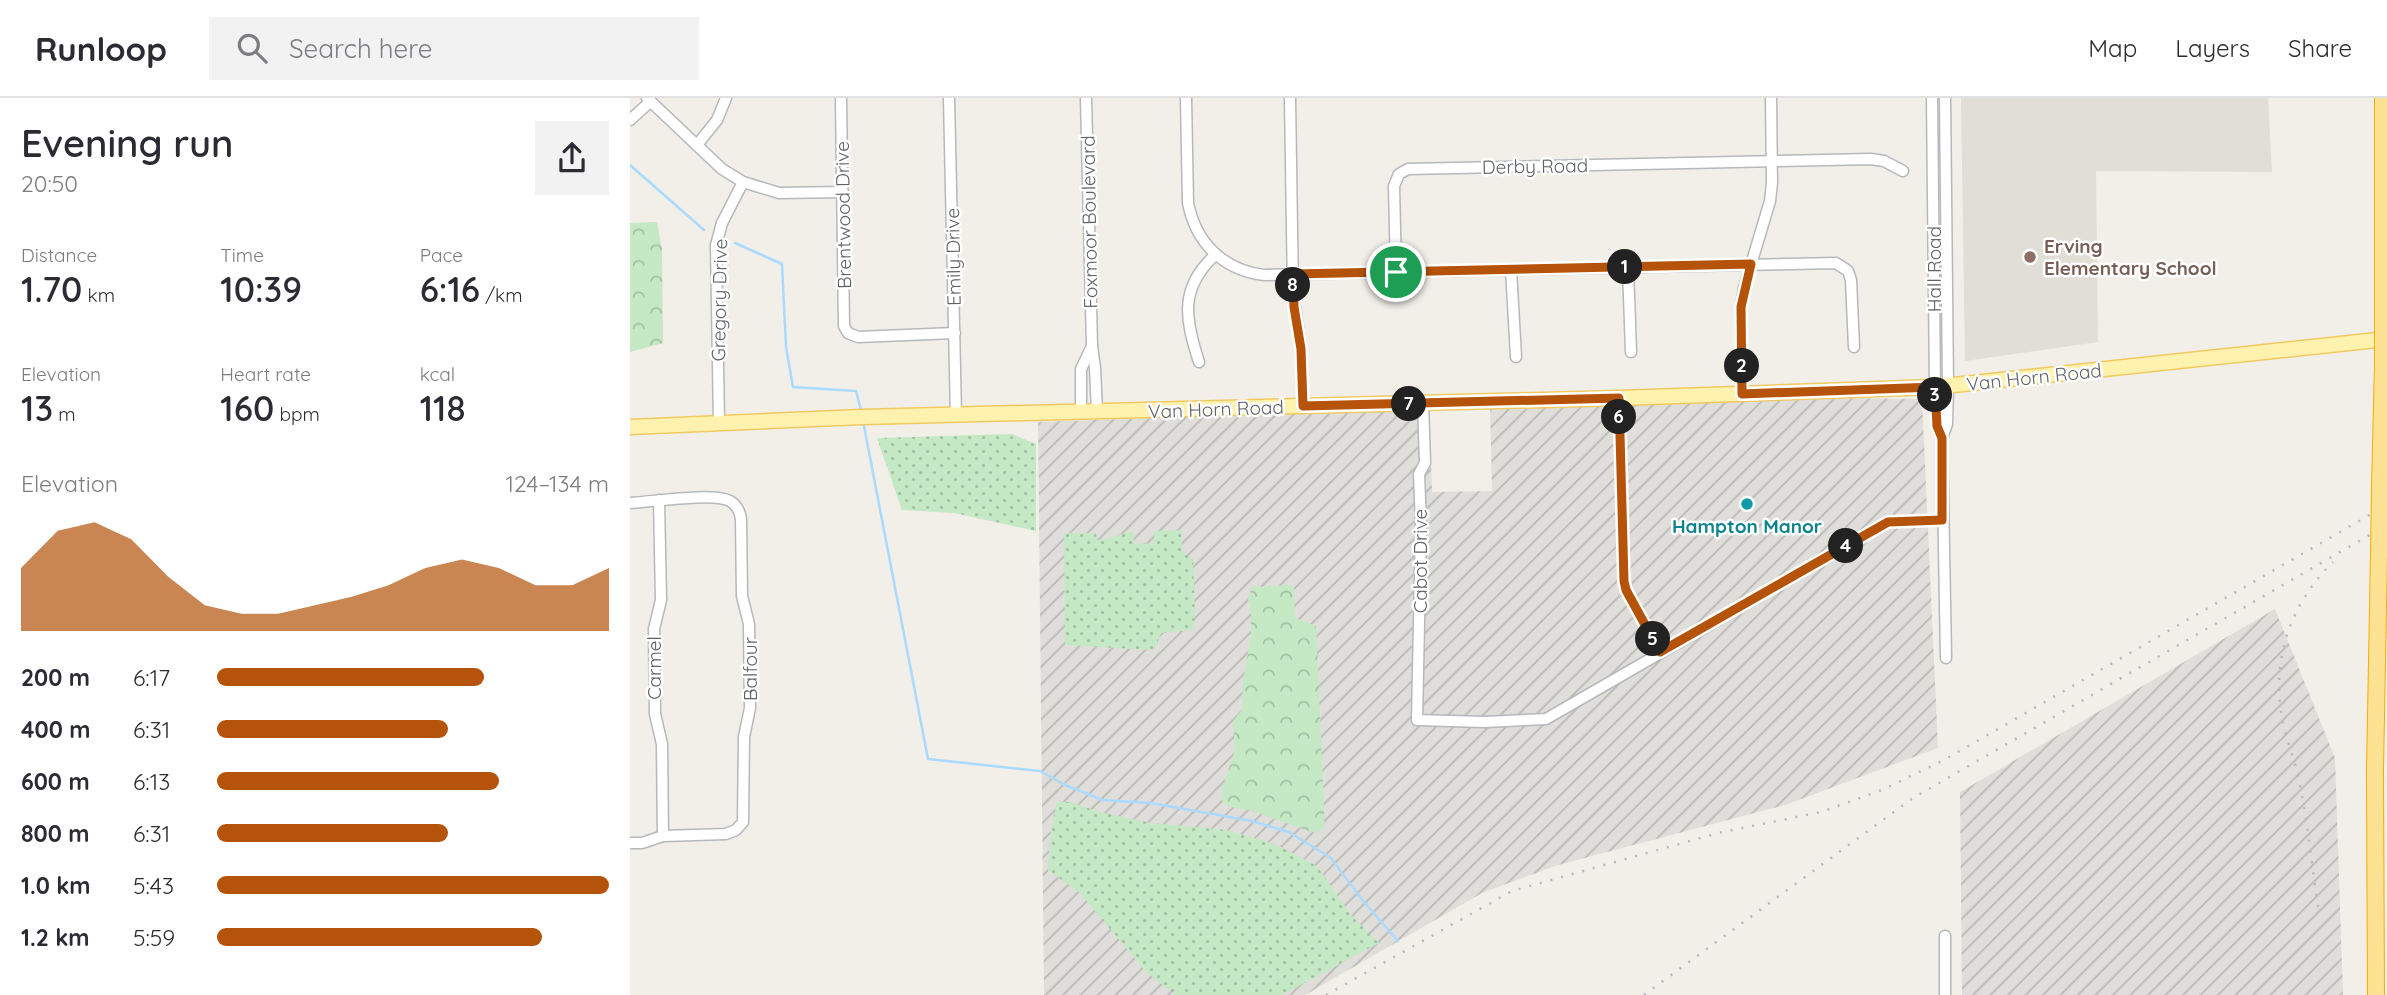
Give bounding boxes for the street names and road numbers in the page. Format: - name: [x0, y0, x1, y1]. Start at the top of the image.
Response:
- street label: Foxmoor Boulevard: [1075, 135, 1103, 309]
- street label: Brentwood Drive: [830, 141, 856, 289]
- street label: Derby Road: [1482, 153, 1588, 179]
- street label: Emily Drive: [940, 208, 966, 306]
- street label: Hall Road: [1922, 226, 1946, 312]
- street label: Gregory Drive: [706, 238, 732, 362]
- street label: Van Horn Road: [1965, 358, 2103, 396]
- street label: Van Horn Road: [1148, 395, 1284, 423]
- street label: Cabot Drive: [1408, 509, 1432, 613]
- street label: Carmel: [642, 636, 666, 700]
- street label: Balfour: [738, 636, 762, 701]

